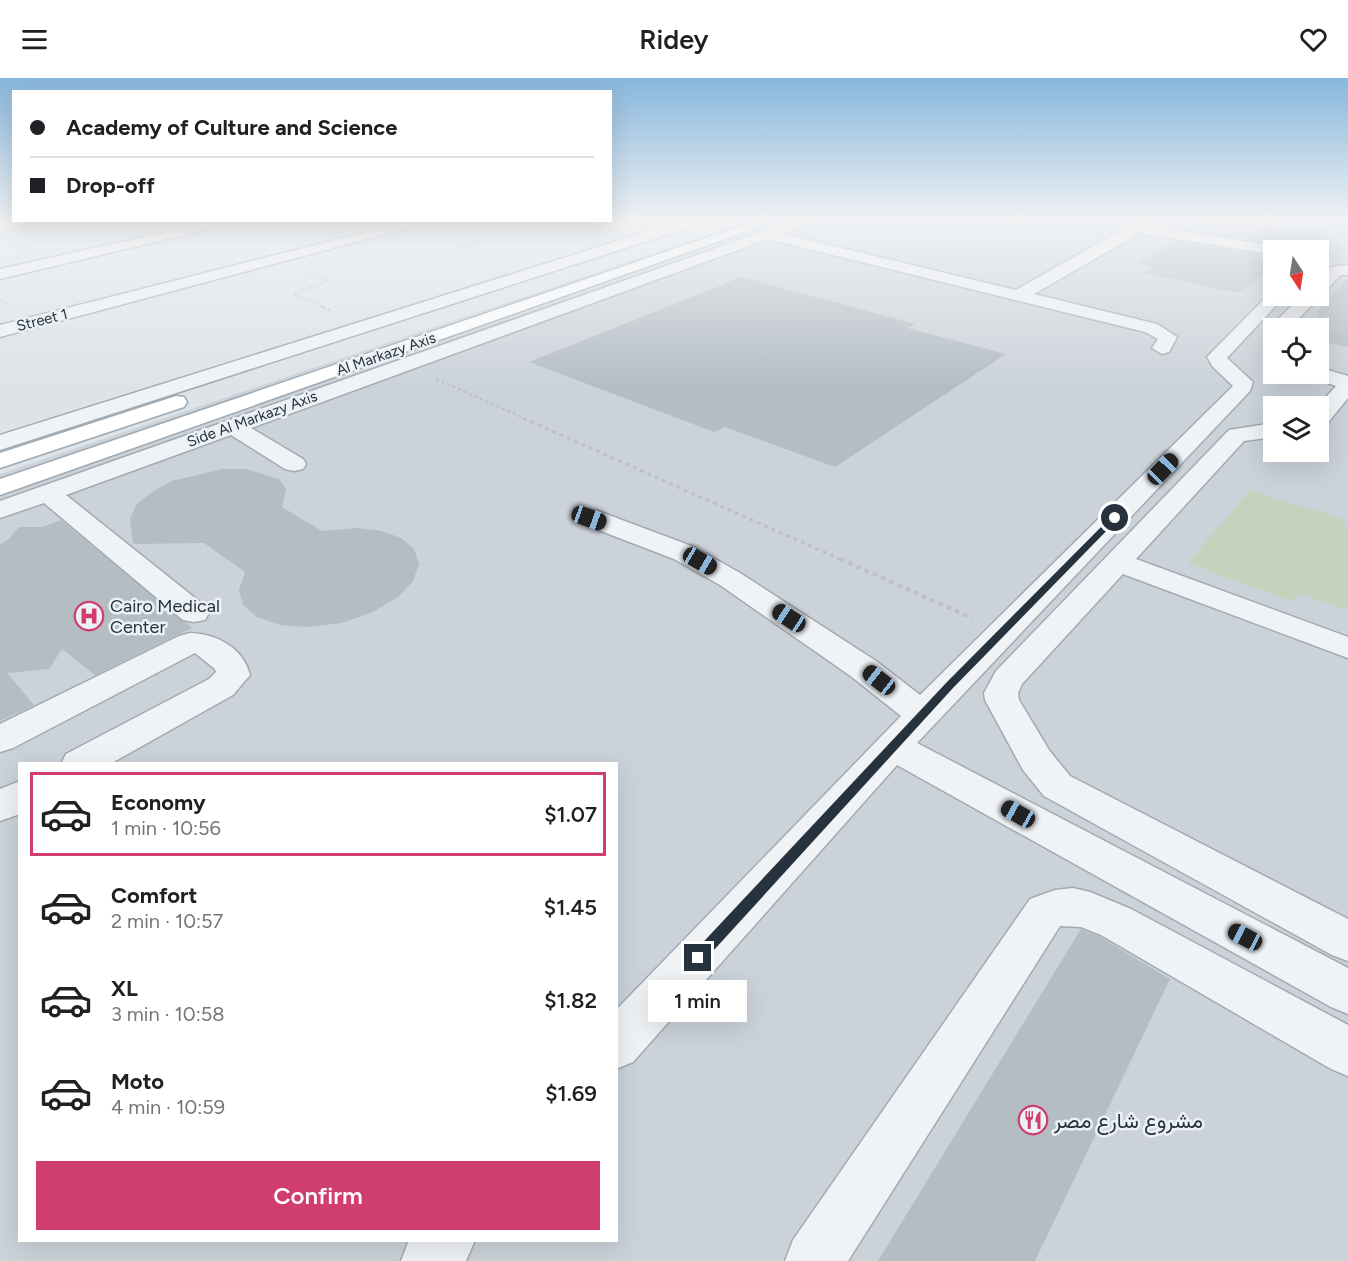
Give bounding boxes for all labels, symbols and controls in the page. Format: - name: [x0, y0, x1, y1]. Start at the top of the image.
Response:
- icon: menu: [18, 23, 51, 56]
- text: Ridey: [639, 23, 709, 56]
- icon: heart: [1297, 23, 1330, 56]
- text: Academy of Culture and Science: [66, 114, 397, 141]
- text: Drop-off: [66, 172, 155, 199]
- north arrow: [1263, 240, 1329, 306]
- map controls: [1263, 240, 1329, 462]
- street label: Street 1: [15, 305, 69, 335]
- button: locate: [1263, 318, 1329, 384]
- street label: Al Markazy Axis: [334, 329, 438, 379]
- street label: Side Al Markazy Axis: [184, 387, 320, 451]
- button: layers: [1263, 396, 1329, 462]
- car: [1144, 450, 1182, 488]
- car: [569, 503, 609, 533]
- route start: [1101, 504, 1128, 531]
- car: [680, 544, 720, 578]
- place label: Cairo Medical Center: [110, 595, 220, 638]
- hospital icon: Cairo Medical Center: [73, 600, 105, 632]
- car: [769, 601, 809, 635]
- car: [859, 662, 899, 698]
- icon: car: [39, 787, 93, 841]
- text: Economy: [111, 789, 206, 816]
- car: [998, 797, 1038, 831]
- text: $1.07: [544, 801, 597, 828]
- text: 1 min · 10:56: [111, 816, 221, 840]
- icon: car: [39, 880, 93, 934]
- text: Comfort: [111, 882, 197, 909]
- text: $1.45: [544, 894, 597, 921]
- text: 2 min · 10:57: [111, 909, 223, 933]
- car: [1225, 921, 1265, 953]
- route end: [684, 944, 711, 971]
- icon: car: [39, 973, 93, 1027]
- text: XL: [111, 975, 138, 1002]
- callout: 1 min: [648, 979, 748, 1021]
- text: $1.82: [544, 987, 597, 1014]
- text: 1 min: [674, 989, 721, 1013]
- text: 3 min · 10:58: [111, 1002, 225, 1026]
- icon: car: [39, 1066, 93, 1120]
- text: Moto: [111, 1068, 164, 1095]
- text: $1.69: [545, 1080, 597, 1107]
- text: 4 min · 10:59: [111, 1095, 225, 1119]
- restaurant icon: مشروع شارع مصر: [1017, 1104, 1049, 1136]
- place label: مشروع شارع مصر: [1053, 1108, 1203, 1135]
- button: Confirm: [36, 1161, 600, 1230]

